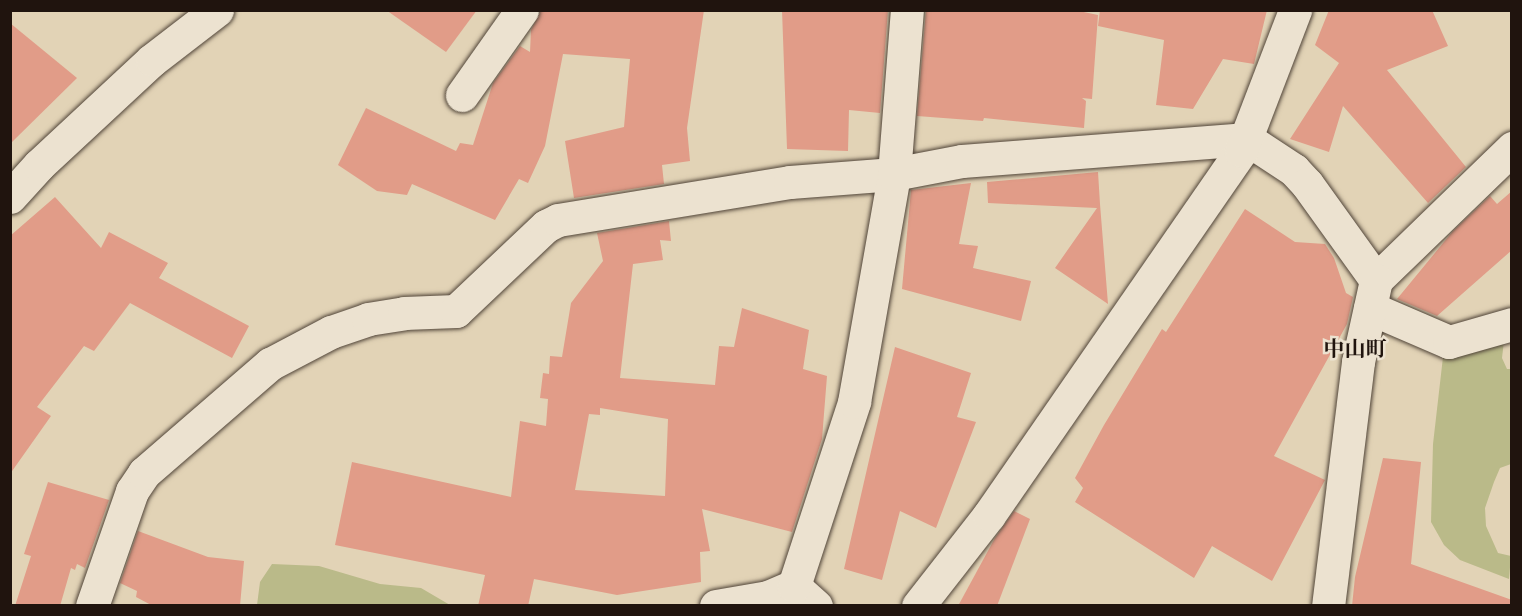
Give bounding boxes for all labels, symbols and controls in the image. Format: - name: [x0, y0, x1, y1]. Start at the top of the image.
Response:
- district label: 中山町: [1324, 336, 1386, 362]

